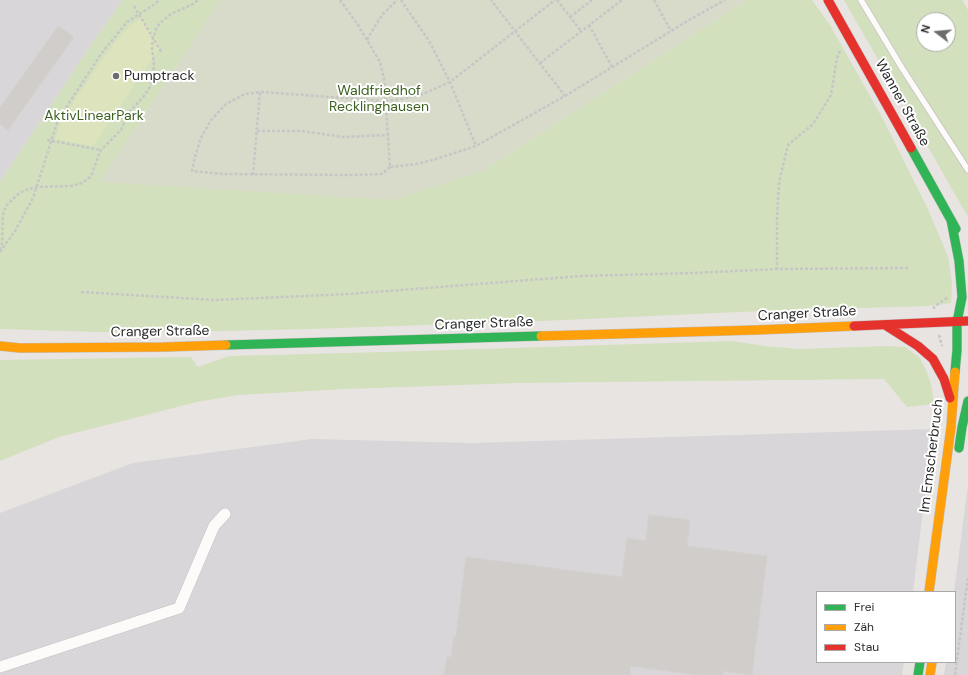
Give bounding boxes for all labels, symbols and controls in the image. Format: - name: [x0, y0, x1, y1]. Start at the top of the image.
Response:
- north arrow: [916, 12, 956, 52]
- text: N: [918, 23, 933, 35]
- street label: Wanner Straße: [871, 57, 933, 149]
- place label: Pumptrack: [124, 68, 194, 84]
- marker: Pumptrack: [111, 71, 121, 81]
- park label: Waldfriedhof Recklinghausen: [329, 83, 429, 116]
- park label: AktivLinearPark: [44, 108, 144, 124]
- street label: Cranger Straße: [757, 303, 857, 325]
- street label: Cranger Straße: [434, 314, 534, 334]
- street label: Cranger Straße: [111, 323, 209, 341]
- street label: Im Emscherbruch: [917, 398, 947, 514]
- legend: [816, 591, 956, 663]
- text: Frei: [854, 599, 874, 615]
- text: Zäh: [854, 619, 874, 635]
- text: Stau: [854, 639, 879, 655]

